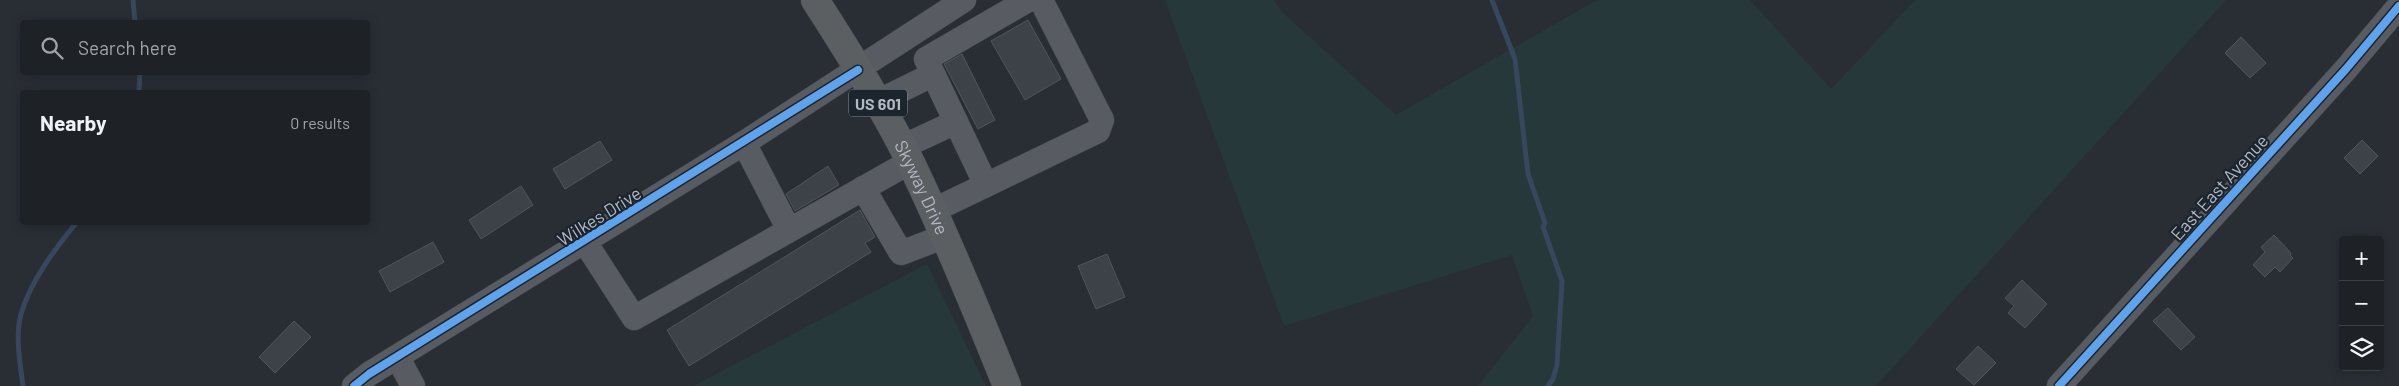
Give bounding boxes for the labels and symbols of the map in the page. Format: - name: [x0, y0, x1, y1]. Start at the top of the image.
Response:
- road number: US 601: [849, 90, 907, 116]
- street label: East East Avenue: [2166, 129, 2272, 245]
- street label: Skyway Drive: [890, 136, 953, 238]
- street label: Wilkes Drive: [553, 181, 645, 251]

